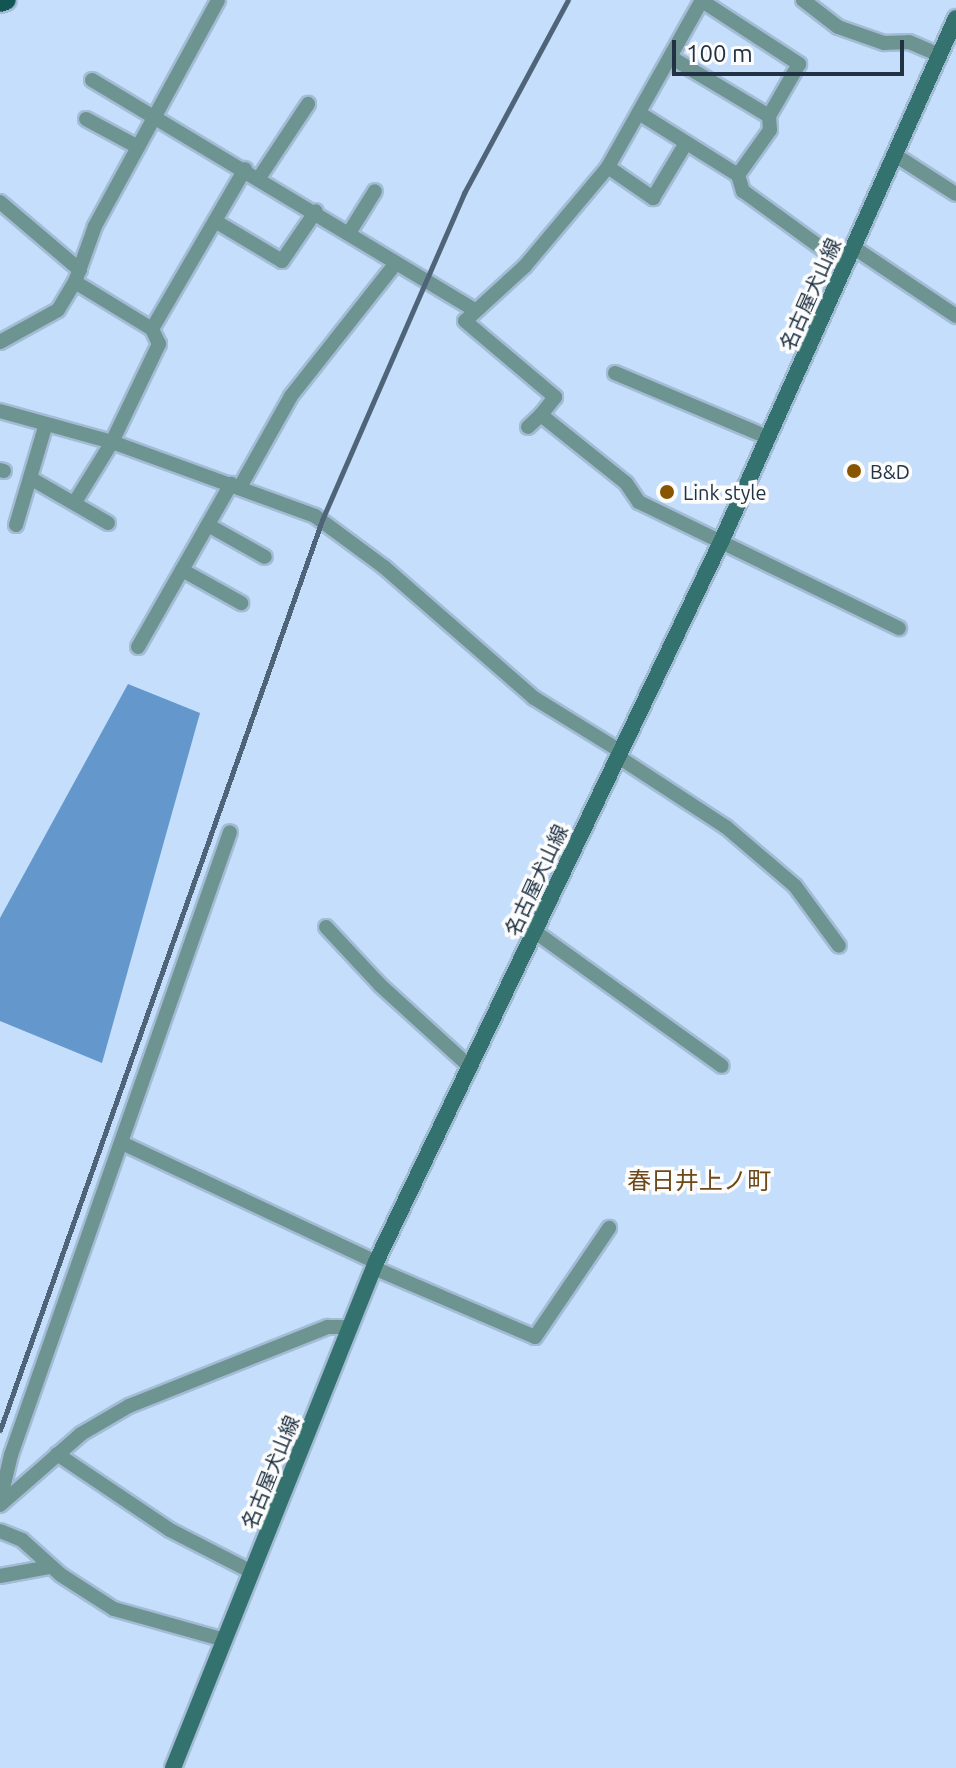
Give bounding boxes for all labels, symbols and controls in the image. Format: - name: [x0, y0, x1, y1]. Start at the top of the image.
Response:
- scale bar: [676, 24, 908, 74]
- text: 100 m: [686, 40, 753, 67]
- street label: 名古屋犬山線: [775, 234, 845, 354]
- place label: B&D: [870, 459, 910, 483]
- marker: B&D: [845, 462, 863, 480]
- place label: Link style: [683, 480, 767, 504]
- marker: Link style: [658, 483, 676, 501]
- street label: 名古屋犬山線: [500, 821, 572, 939]
- district label: 春日井上ノ町: [627, 1167, 771, 1195]
- street label: 名古屋犬山線: [236, 1412, 304, 1532]

